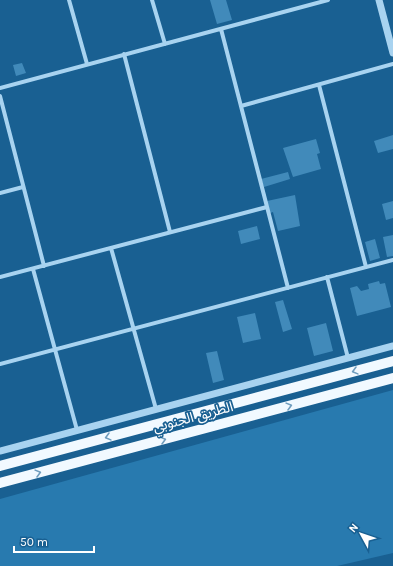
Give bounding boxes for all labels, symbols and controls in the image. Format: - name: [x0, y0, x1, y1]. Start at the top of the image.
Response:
- one-way arrow: [352, 366, 359, 375]
- street label: الطريق الجنوبي: [151, 398, 235, 438]
- one-way arrow: [285, 402, 292, 411]
- one-way arrow: [105, 433, 111, 441]
- one-way arrow: [160, 436, 166, 444]
- one-way arrow: [34, 469, 41, 478]
- north arrow: [341, 514, 381, 554]
- text: N: [346, 521, 361, 535]
- scale bar: [14, 528, 94, 554]
- text: 50 m: [20, 535, 48, 549]

